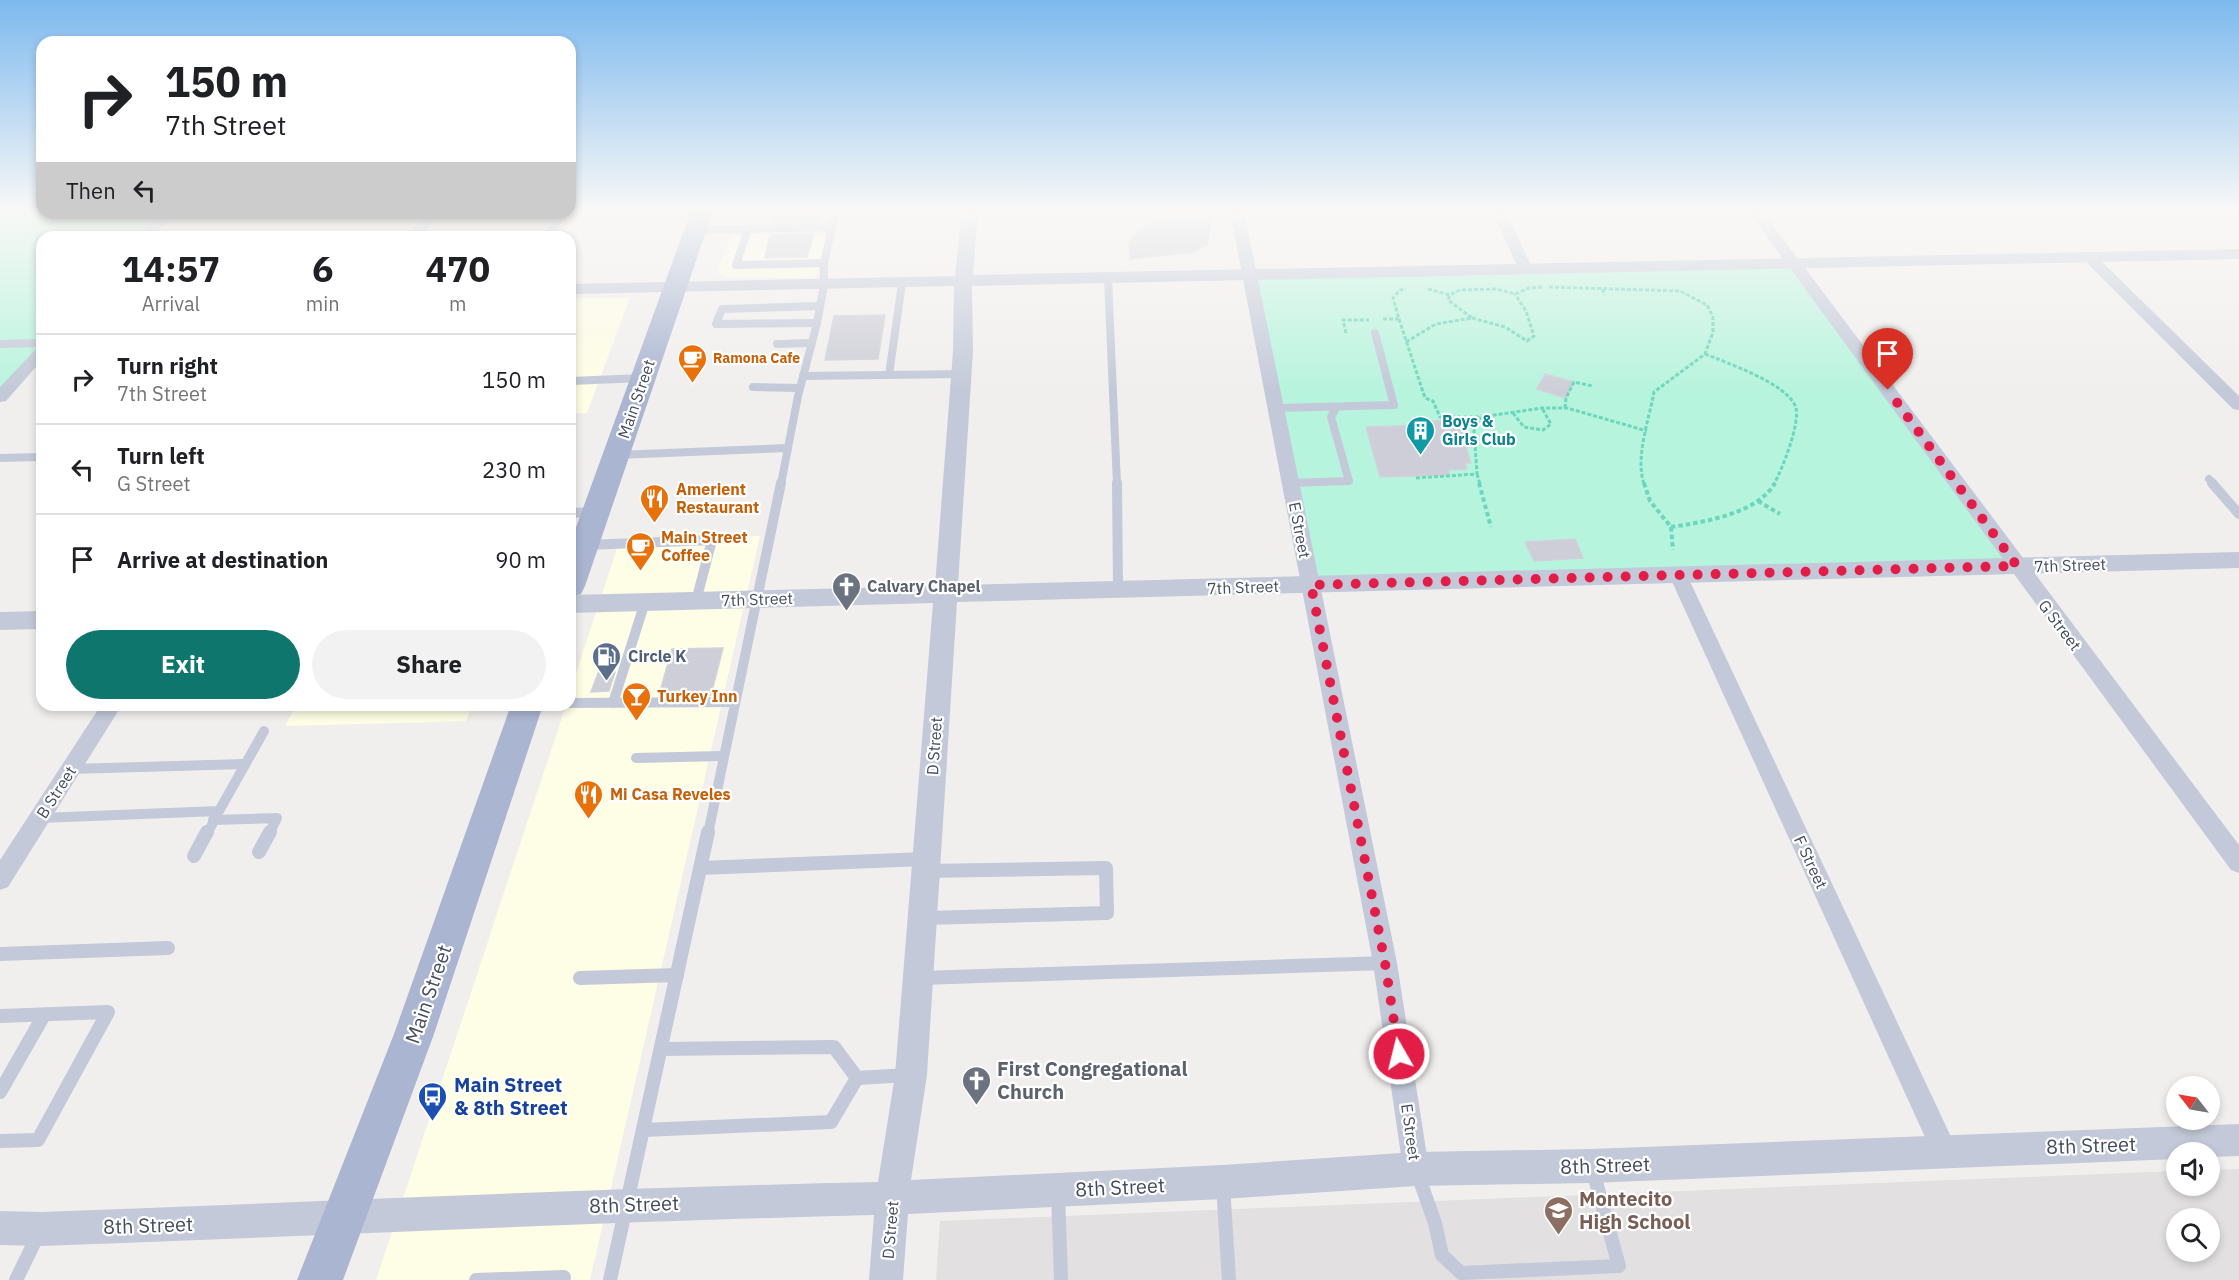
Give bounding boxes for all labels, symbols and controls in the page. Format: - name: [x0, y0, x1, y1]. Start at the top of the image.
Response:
- text: 150 m: [165, 54, 288, 109]
- icon: right: [66, 60, 144, 138]
- text: 7th Street: [165, 107, 286, 142]
- icon: left: [128, 174, 161, 207]
- text: Then: [66, 176, 116, 205]
- text: 14:57: [122, 245, 220, 292]
- text: 6: [312, 245, 334, 292]
- text: 470: [425, 245, 490, 292]
- text: Arrival: [142, 290, 200, 317]
- text: min: [306, 290, 340, 317]
- text: m: [449, 290, 467, 317]
- pin: [1862, 328, 1913, 390]
- icon: arrive: [1871, 337, 1904, 370]
- cafe icon: Ramona Cafe: [676, 342, 708, 384]
- place label: Ramona Cafe: [713, 349, 800, 367]
- text: Turn right: [117, 351, 218, 380]
- street label: Main Street: [613, 357, 659, 441]
- icon: right: [66, 363, 99, 396]
- text: 150 m: [482, 365, 546, 394]
- text: 7th Street: [117, 380, 207, 407]
- place label: Boys & Girls Club: [1442, 411, 1516, 449]
- building icon: Boys & Girls Club: [1405, 414, 1437, 456]
- text: Turn left: [117, 441, 205, 470]
- icon: left: [66, 453, 99, 486]
- text: 230 m: [482, 455, 546, 484]
- text: G Street: [117, 470, 190, 497]
- place label: Amerient Restaurant: [676, 479, 759, 517]
- restaurant icon: Amerient Restaurant: [639, 482, 671, 524]
- street label: E Street: [1285, 500, 1315, 560]
- place label: Main Street Coffee: [661, 527, 748, 565]
- cafe icon: Main Street Coffee: [624, 530, 656, 572]
- icon: arrive: [66, 543, 99, 576]
- text: Arrive at destination: [117, 545, 328, 574]
- text: 90 m: [495, 545, 546, 574]
- street label: 7th Street: [2034, 554, 2106, 576]
- church icon: Calvary Chapel: [830, 570, 862, 612]
- place label: Calvary Chapel: [867, 576, 981, 596]
- street label: 7th Street: [1207, 576, 1279, 598]
- street label: 7th Street: [721, 588, 793, 610]
- street label: G Street: [2034, 596, 2086, 654]
- button: Exit: [66, 630, 300, 699]
- button: Share: [312, 630, 546, 699]
- fuel station icon: Circle K: [591, 640, 623, 682]
- place label: Circle K: [628, 646, 686, 666]
- bar icon: Turkey Inn: [620, 680, 652, 722]
- place label: Turkey Inn: [657, 686, 738, 706]
- street label: D Street: [922, 716, 946, 776]
- street label: B Street: [32, 762, 80, 822]
- restaurant icon: Mi Casa Reveles: [573, 778, 605, 820]
- place label: Mi Casa Reveles: [610, 784, 731, 804]
- street label: F Street: [1790, 832, 1832, 892]
- street label: Main Street: [398, 941, 458, 1047]
- position arrow: [1367, 1022, 1431, 1086]
- place label: First Congregational Church: [997, 1055, 1188, 1105]
- church icon: First Congregational Church: [960, 1064, 992, 1106]
- place label: Main Street & 8th Street: [454, 1071, 568, 1121]
- north arrow: [2166, 1076, 2220, 1130]
- map controls: [2166, 1076, 2220, 1262]
- bus stop icon: Main Street & 8th Street: [417, 1080, 449, 1122]
- street label: E Street: [1397, 1102, 1425, 1162]
- street label: 8th Street: [2046, 1130, 2136, 1160]
- button: sound: [2166, 1142, 2220, 1196]
- street label: 8th Street: [1560, 1150, 1650, 1180]
- street label: 8th Street: [1074, 1171, 1166, 1203]
- place label: Montecito High School: [1579, 1185, 1690, 1235]
- street label: 8th Street: [589, 1189, 679, 1219]
- school or university icon: Montecito High School: [1542, 1194, 1574, 1236]
- street label: D Street: [877, 1200, 903, 1260]
- button: search: [2166, 1208, 2220, 1262]
- street label: 8th Street: [103, 1210, 193, 1240]

